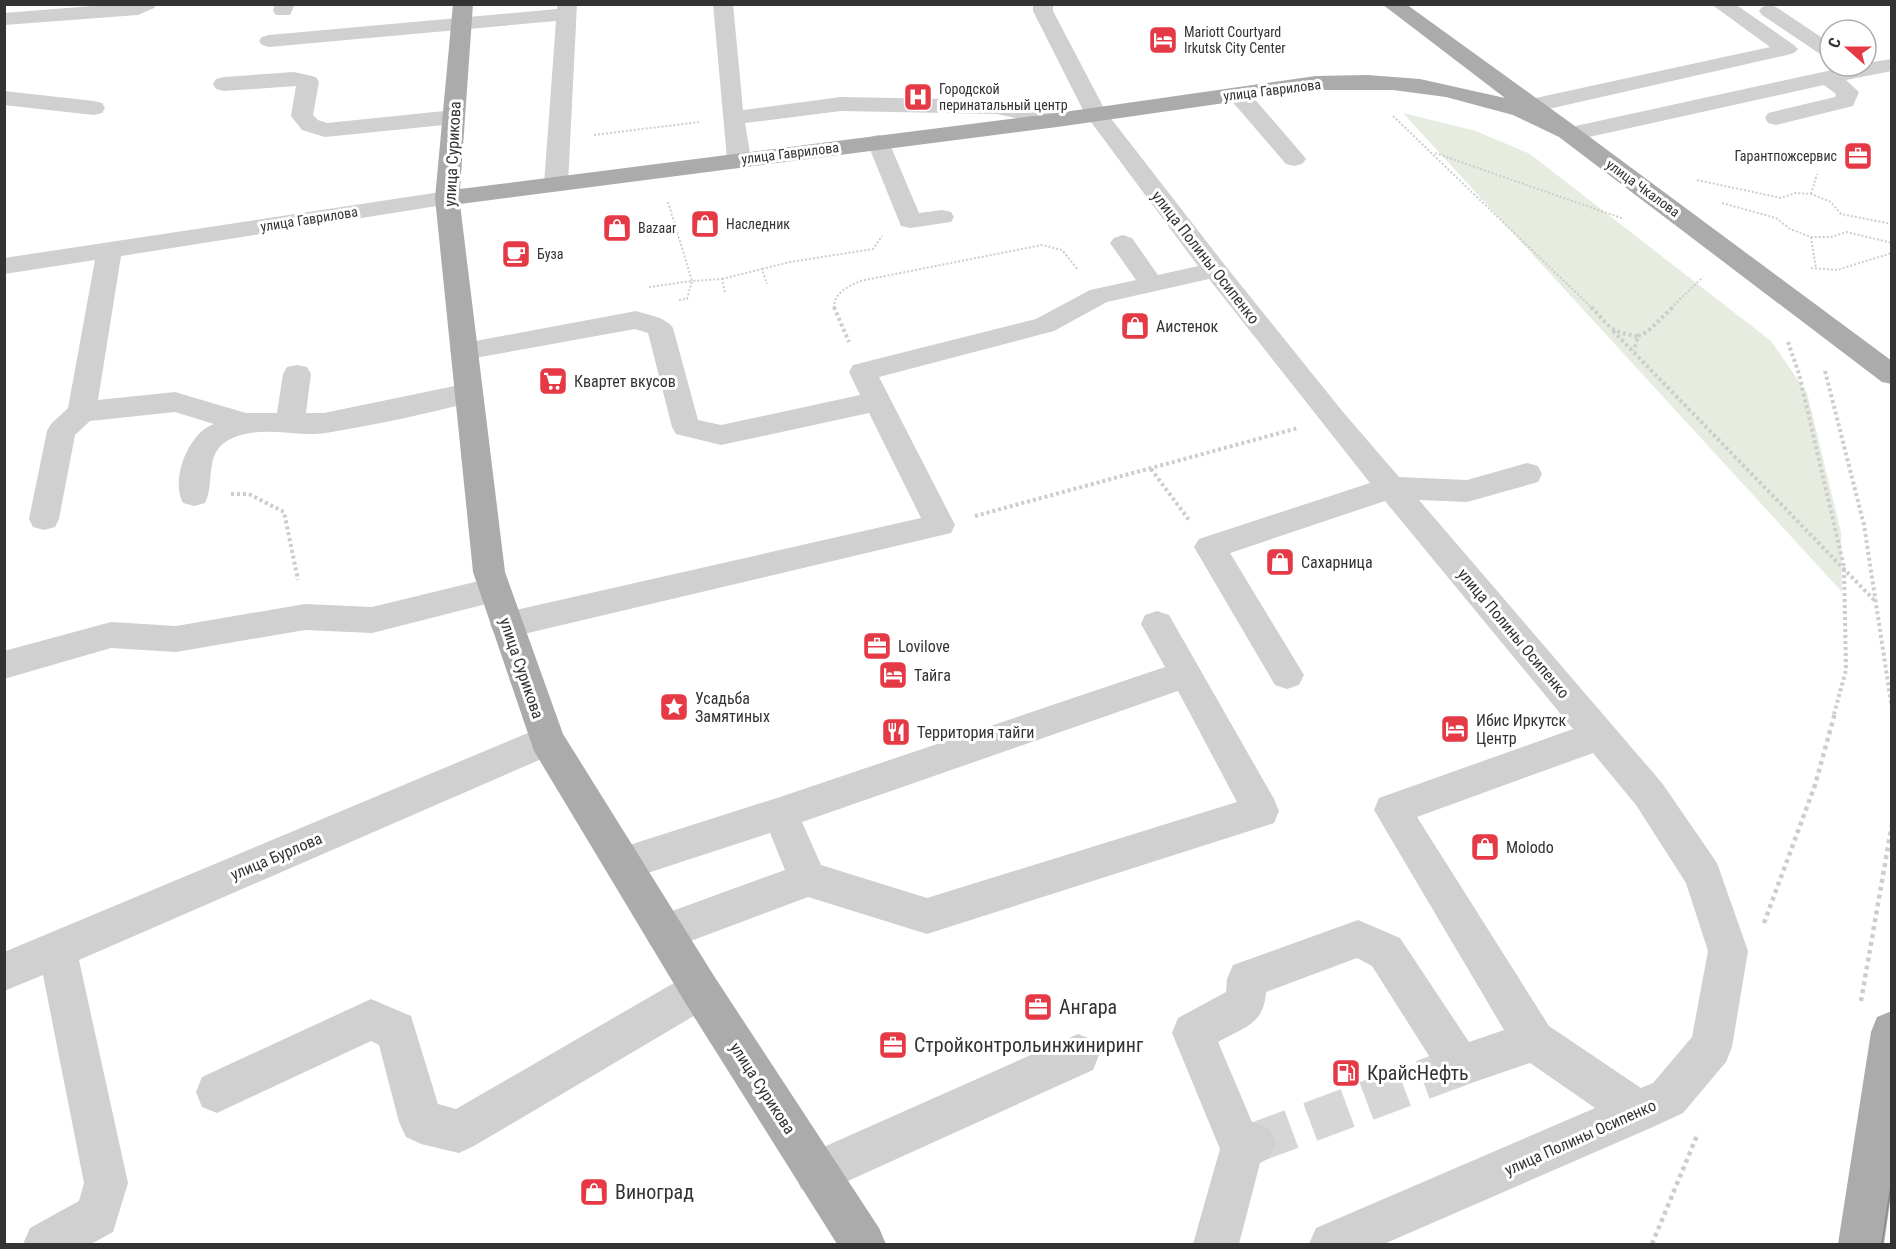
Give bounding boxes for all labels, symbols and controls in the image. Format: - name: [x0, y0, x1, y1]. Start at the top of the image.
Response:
- north arrow: [1818, 18, 1878, 78]
- hotel icon: Mariott Courtyard Irkutsk City Center: [1147, 24, 1179, 56]
- place label: Mariott Courtyard Irkutsk City Center: [1184, 24, 1285, 56]
- text: С: [1824, 35, 1845, 50]
- street label: улица Гаврилова: [1222, 76, 1322, 104]
- hospital icon: Городской перинатальный центр: [902, 81, 934, 113]
- place label: Городской перинатальный центр: [939, 81, 1068, 113]
- street label: улица Сурикова: [440, 101, 465, 207]
- street label: улица Гаврилова: [740, 139, 840, 167]
- office icon: Гарантпожсервис: [1842, 140, 1874, 172]
- place label: Гарантпожсервис: [1734, 148, 1837, 164]
- street label: улица Чкалова: [1603, 156, 1683, 220]
- street label: улица Полины Осипенко: [1148, 187, 1263, 328]
- street label: улица Гаврилова: [259, 203, 359, 235]
- shop icon: Наследник: [689, 208, 721, 240]
- shop icon: Bazaar: [601, 212, 633, 244]
- place label: Наследник: [726, 216, 790, 232]
- place label: Bazaar: [638, 220, 676, 236]
- cafe icon: Буза: [500, 238, 532, 270]
- place label: Буза: [537, 246, 564, 262]
- shop icon: Аистенок: [1119, 310, 1151, 342]
- place label: Аистенок: [1156, 317, 1219, 336]
- supermarket icon: Квартет вкусов: [537, 365, 569, 397]
- place label: Квартет вкусов: [574, 372, 676, 391]
- shop icon: Сахарница: [1264, 546, 1296, 578]
- place label: Сахарница: [1301, 553, 1373, 572]
- street label: улица Полины Осипенко: [1454, 565, 1574, 702]
- street label: улица Сурикова: [495, 615, 548, 721]
- office icon: Lovilove: [861, 630, 893, 662]
- place label: Lovilove: [898, 637, 950, 656]
- hotel icon: Тайга: [877, 659, 909, 691]
- place label: Тайга: [914, 666, 951, 685]
- place label: Усадьба Замятиных: [695, 689, 770, 726]
- place icon: Усадьба Замятиных: [658, 691, 690, 723]
- place label: Ибис Иркутск Центр: [1476, 711, 1566, 748]
- hotel icon: Ибис Иркутск Центр: [1439, 713, 1471, 745]
- restaurant icon: Территория тайги: [880, 716, 912, 748]
- place label: Территория тайги: [917, 723, 1035, 742]
- street label: улица Бурлова: [228, 829, 325, 884]
- shop icon: Molodo: [1469, 831, 1501, 863]
- place label: Molodo: [1506, 838, 1554, 857]
- office icon: Ангара: [1022, 991, 1054, 1023]
- place label: Ангара: [1059, 995, 1117, 1019]
- office icon: Стройконтрольинжиниринг: [877, 1029, 909, 1061]
- place label: Стройконтрольинжиниринг: [914, 1033, 1144, 1057]
- street label: улица Сурикова: [726, 1039, 799, 1138]
- fuel station icon: КрайсНефть: [1330, 1057, 1362, 1089]
- place label: КрайсНефть: [1367, 1061, 1469, 1085]
- street label: улица Полины Осипенко: [1502, 1095, 1659, 1179]
- shop icon: Виноград: [578, 1176, 610, 1208]
- place label: Виноград: [615, 1180, 694, 1204]

